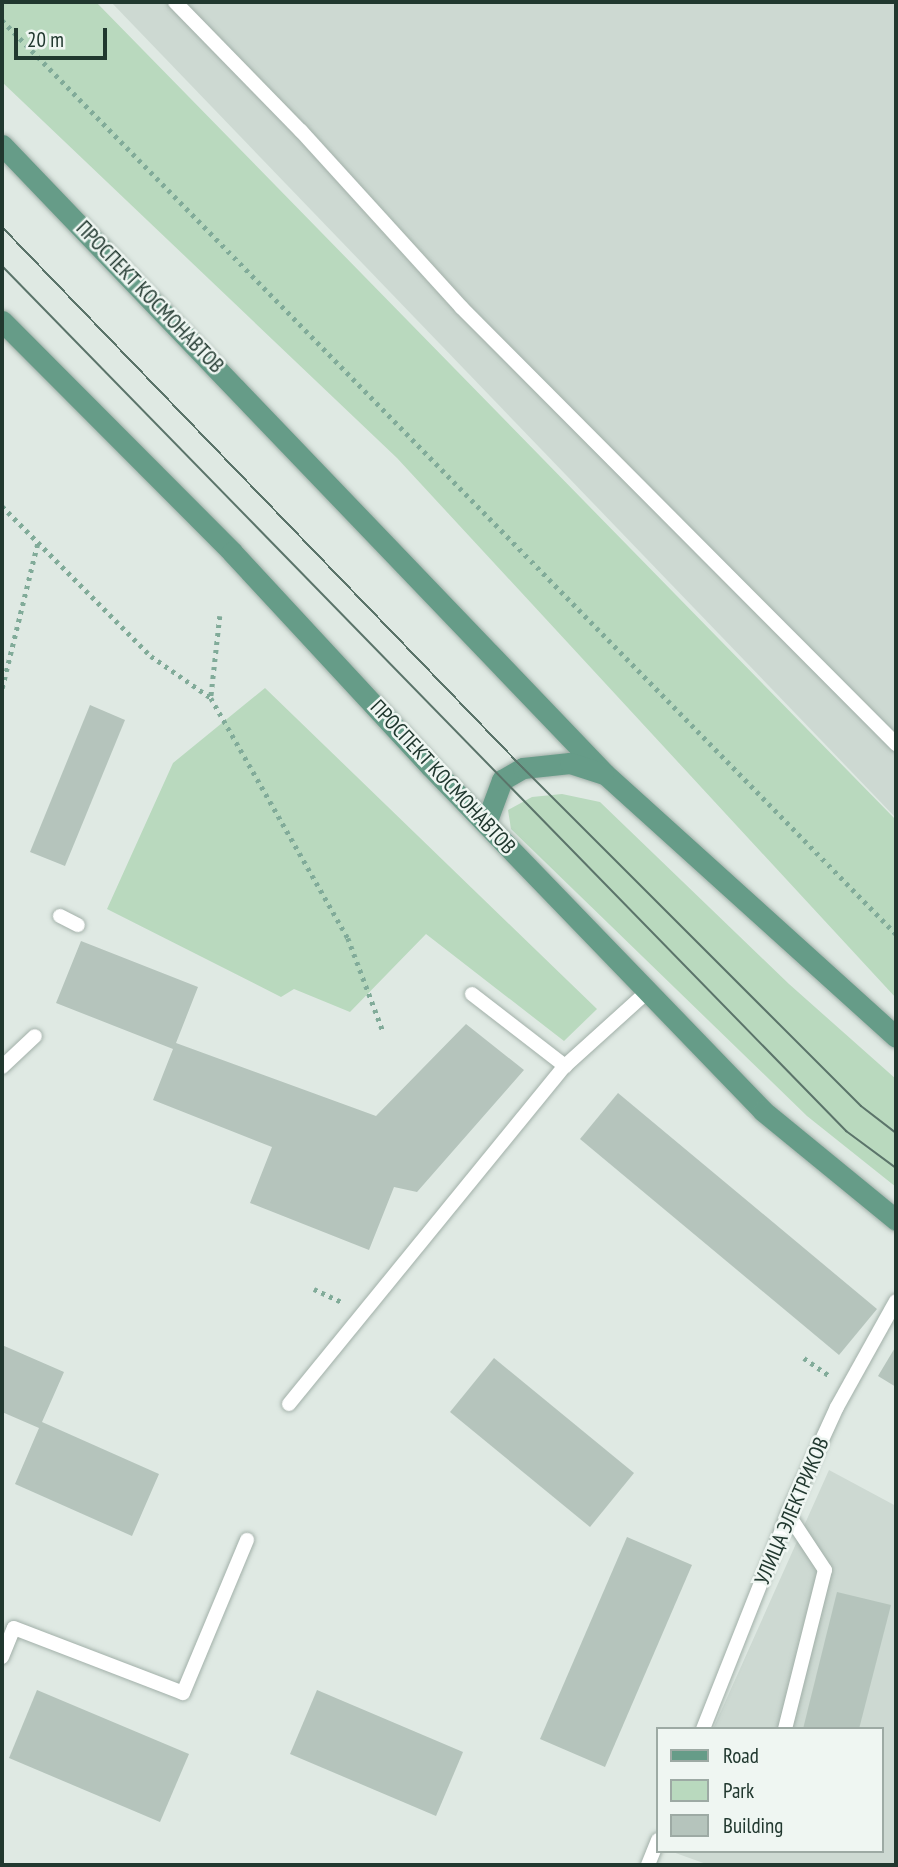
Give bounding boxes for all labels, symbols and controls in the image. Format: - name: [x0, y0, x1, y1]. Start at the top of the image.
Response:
- scale bar: [18, 14, 110, 58]
- text: 20 m: [27, 26, 64, 53]
- street label: ПРОСПЕКТ КОСМОНАВТОВ: [71, 216, 229, 378]
- street label: ПРОСПЕКТ КОСМОНАВТОВ: [365, 695, 521, 859]
- street label: УЛИЦА ЭЛЕКТРИКОВ: [749, 1433, 835, 1589]
- legend: [656, 1727, 884, 1853]
- text: Road: [723, 1742, 759, 1769]
- text: Park: [723, 1777, 754, 1804]
- text: Building: [723, 1812, 783, 1839]

